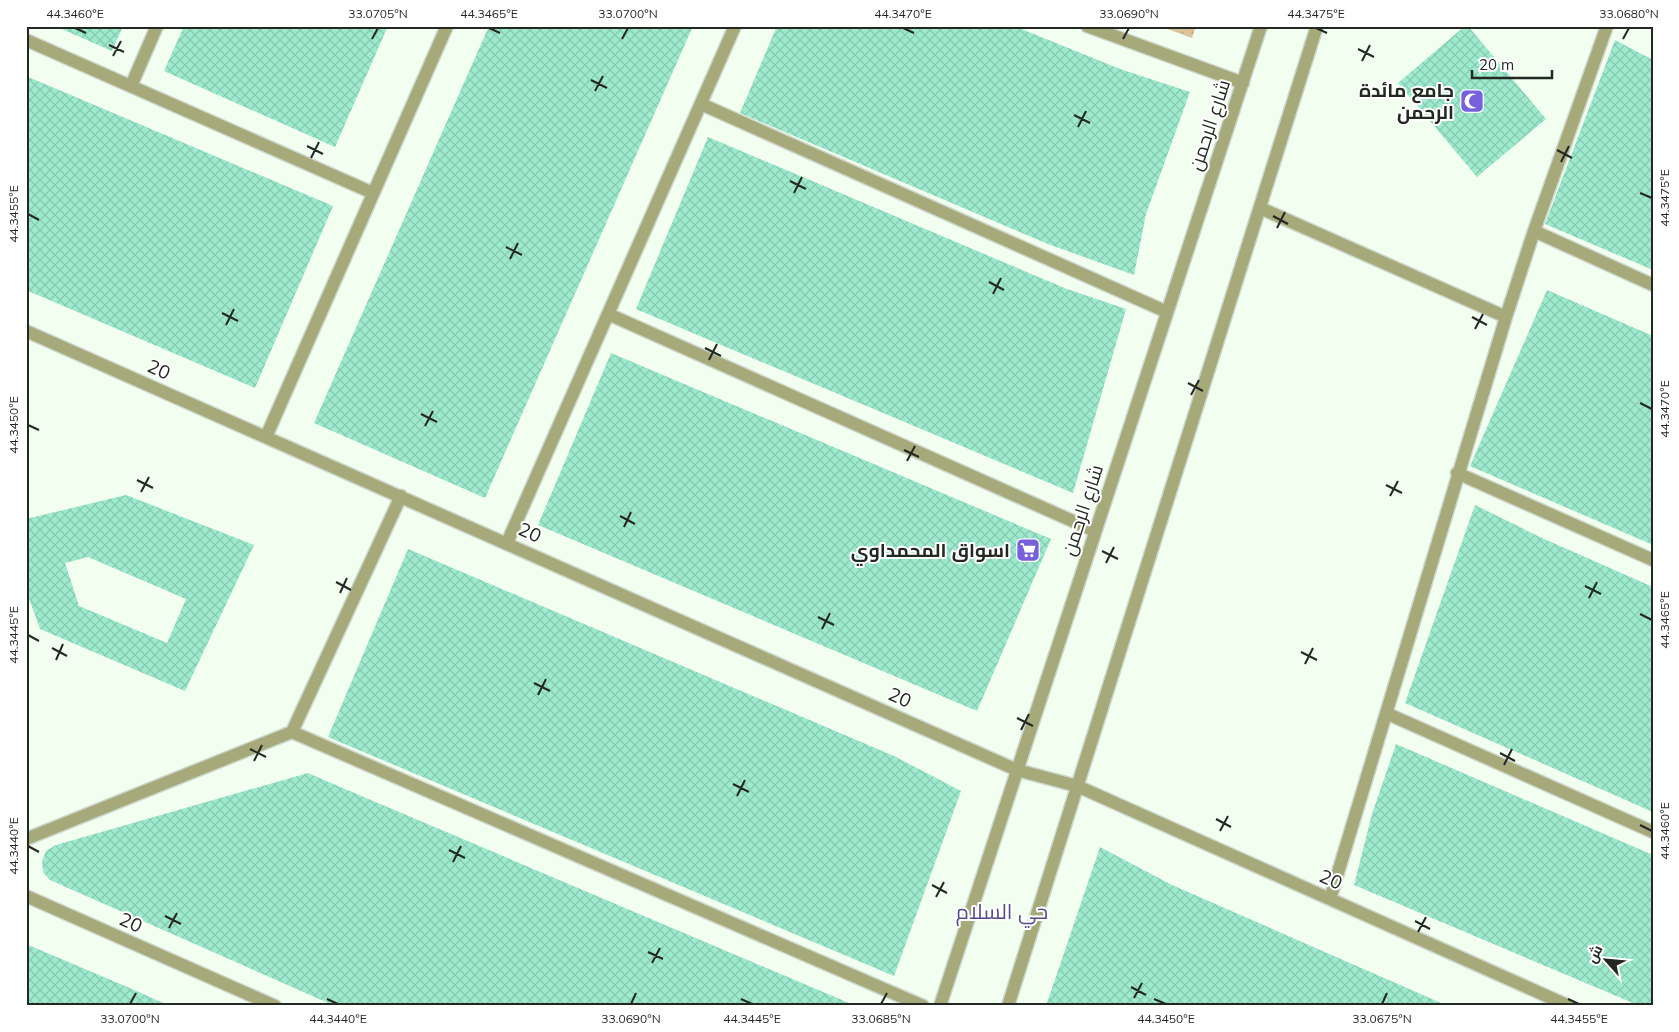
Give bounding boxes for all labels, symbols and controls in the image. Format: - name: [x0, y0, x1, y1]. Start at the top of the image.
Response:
- text: 44.3460°E: [46, 6, 104, 21]
- text: 33.0705°N: [348, 6, 408, 21]
- text: 44.3465°E: [460, 6, 518, 21]
- text: 33.0700°N: [598, 6, 658, 21]
- text: 44.3470°E: [874, 6, 932, 21]
- text: 33.0690°N: [1099, 6, 1159, 21]
- text: 44.3475°E: [1287, 6, 1345, 21]
- text: 33.0680°N: [1599, 6, 1659, 21]
- scale bar: [1472, 48, 1552, 80]
- text: 20 m: [1479, 55, 1514, 74]
- street label: شارع الرحمن: [1183, 76, 1237, 174]
- place label: جامع مائدة الرحمن: [1359, 78, 1454, 124]
- mosque icon: جامع مائدة الرحمن: [1459, 88, 1485, 114]
- text: 44.3475°E: [1657, 169, 1672, 227]
- text: 44.3455°E: [6, 185, 21, 243]
- street label: 20: [144, 353, 174, 385]
- text: 44.3470°E: [1657, 380, 1672, 438]
- text: 44.3450°E: [6, 396, 21, 454]
- street label: شارع الرحمن: [1056, 461, 1110, 559]
- street label: 20: [515, 516, 545, 548]
- supermarket icon: اسواق المحمداوي: [1015, 537, 1041, 563]
- place label: اسواق المحمداوي: [851, 538, 1010, 566]
- text: 44.3465°E: [1657, 591, 1672, 649]
- text: 44.3445°E: [6, 606, 21, 664]
- street label: 20: [885, 681, 915, 713]
- text: 44.3460°E: [1657, 802, 1672, 860]
- text: 44.3440°E: [6, 817, 21, 875]
- street label: 20: [1316, 863, 1346, 895]
- district label: حي السلام: [956, 898, 1048, 928]
- street label: 20: [116, 906, 146, 938]
- north arrow: [1582, 934, 1632, 984]
- text: ش: [1582, 942, 1607, 966]
- text: 33.0700°N: [100, 1011, 160, 1026]
- text: 44.3440°E: [309, 1011, 367, 1026]
- text: 33.0690°N: [601, 1011, 661, 1026]
- text: 44.3445°E: [723, 1011, 781, 1026]
- text: 33.0685°N: [851, 1011, 911, 1026]
- text: 44.3450°E: [1137, 1011, 1195, 1026]
- text: 33.0675°N: [1352, 1011, 1412, 1026]
- text: 44.3455°E: [1550, 1011, 1608, 1026]

